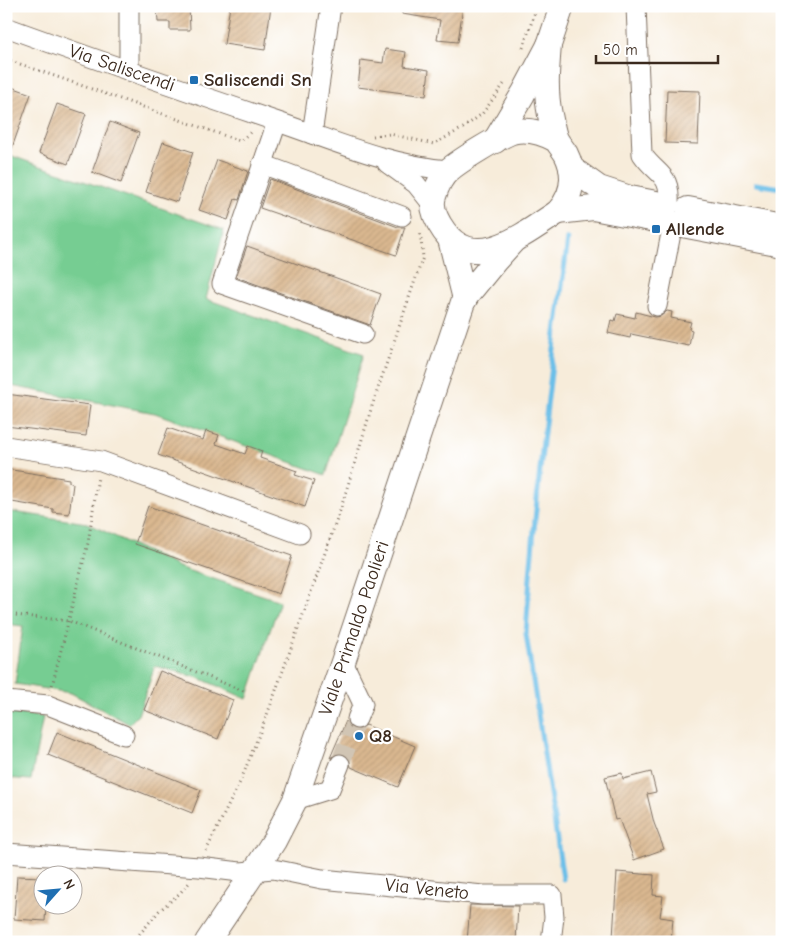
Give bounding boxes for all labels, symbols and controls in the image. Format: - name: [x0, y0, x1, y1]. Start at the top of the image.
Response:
- scale bar: [596, 32, 718, 64]
- street label: Via Saliscendi: [66, 40, 178, 96]
- text: 50 m: [603, 41, 638, 59]
- place label: Saliscendi Sn: [204, 69, 312, 91]
- marker: Saliscendi Sn: [188, 74, 200, 86]
- place label: Allende: [666, 218, 724, 240]
- marker: Allende: [650, 223, 662, 235]
- street label: Viale Primaldo Paolieri: [314, 538, 394, 718]
- place label: Q8: [369, 725, 392, 747]
- marker: Q8: [353, 730, 365, 742]
- north arrow: [32, 866, 82, 916]
- street label: Via Veneto: [384, 874, 470, 904]
- text: N: [59, 876, 79, 892]

